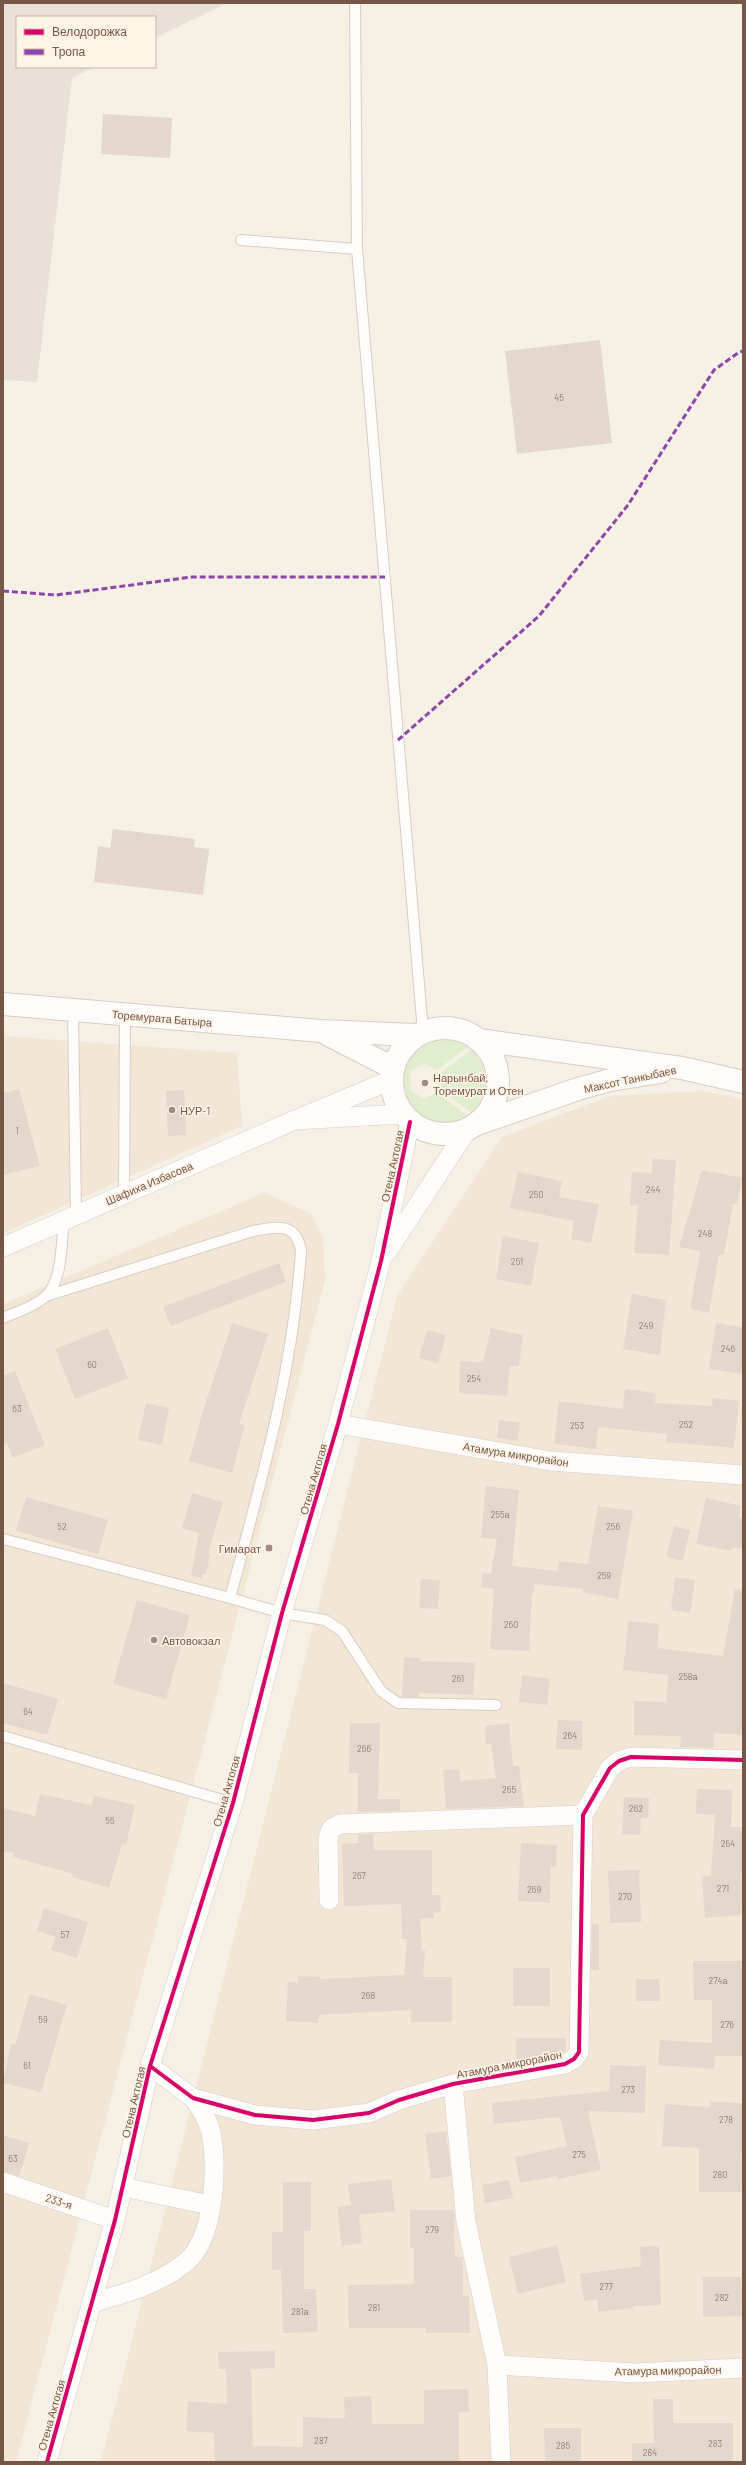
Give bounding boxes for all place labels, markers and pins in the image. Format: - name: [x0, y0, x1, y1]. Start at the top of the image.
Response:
- place label: Нарынбай, Торемурат и Отен: [433, 1071, 524, 1097]
- marker: Нарынбай, Торемурат и Отен: [420, 1078, 430, 1088]
- place label: НУР-1: [180, 1104, 210, 1117]
- marker: НУР-1: [167, 1105, 177, 1115]
- place label: Гимарат: [219, 1542, 261, 1555]
- marker: Гимарат: [264, 1543, 274, 1553]
- place label: Автовокзал: [162, 1634, 220, 1647]
- marker: Автовокзал: [149, 1635, 159, 1645]

